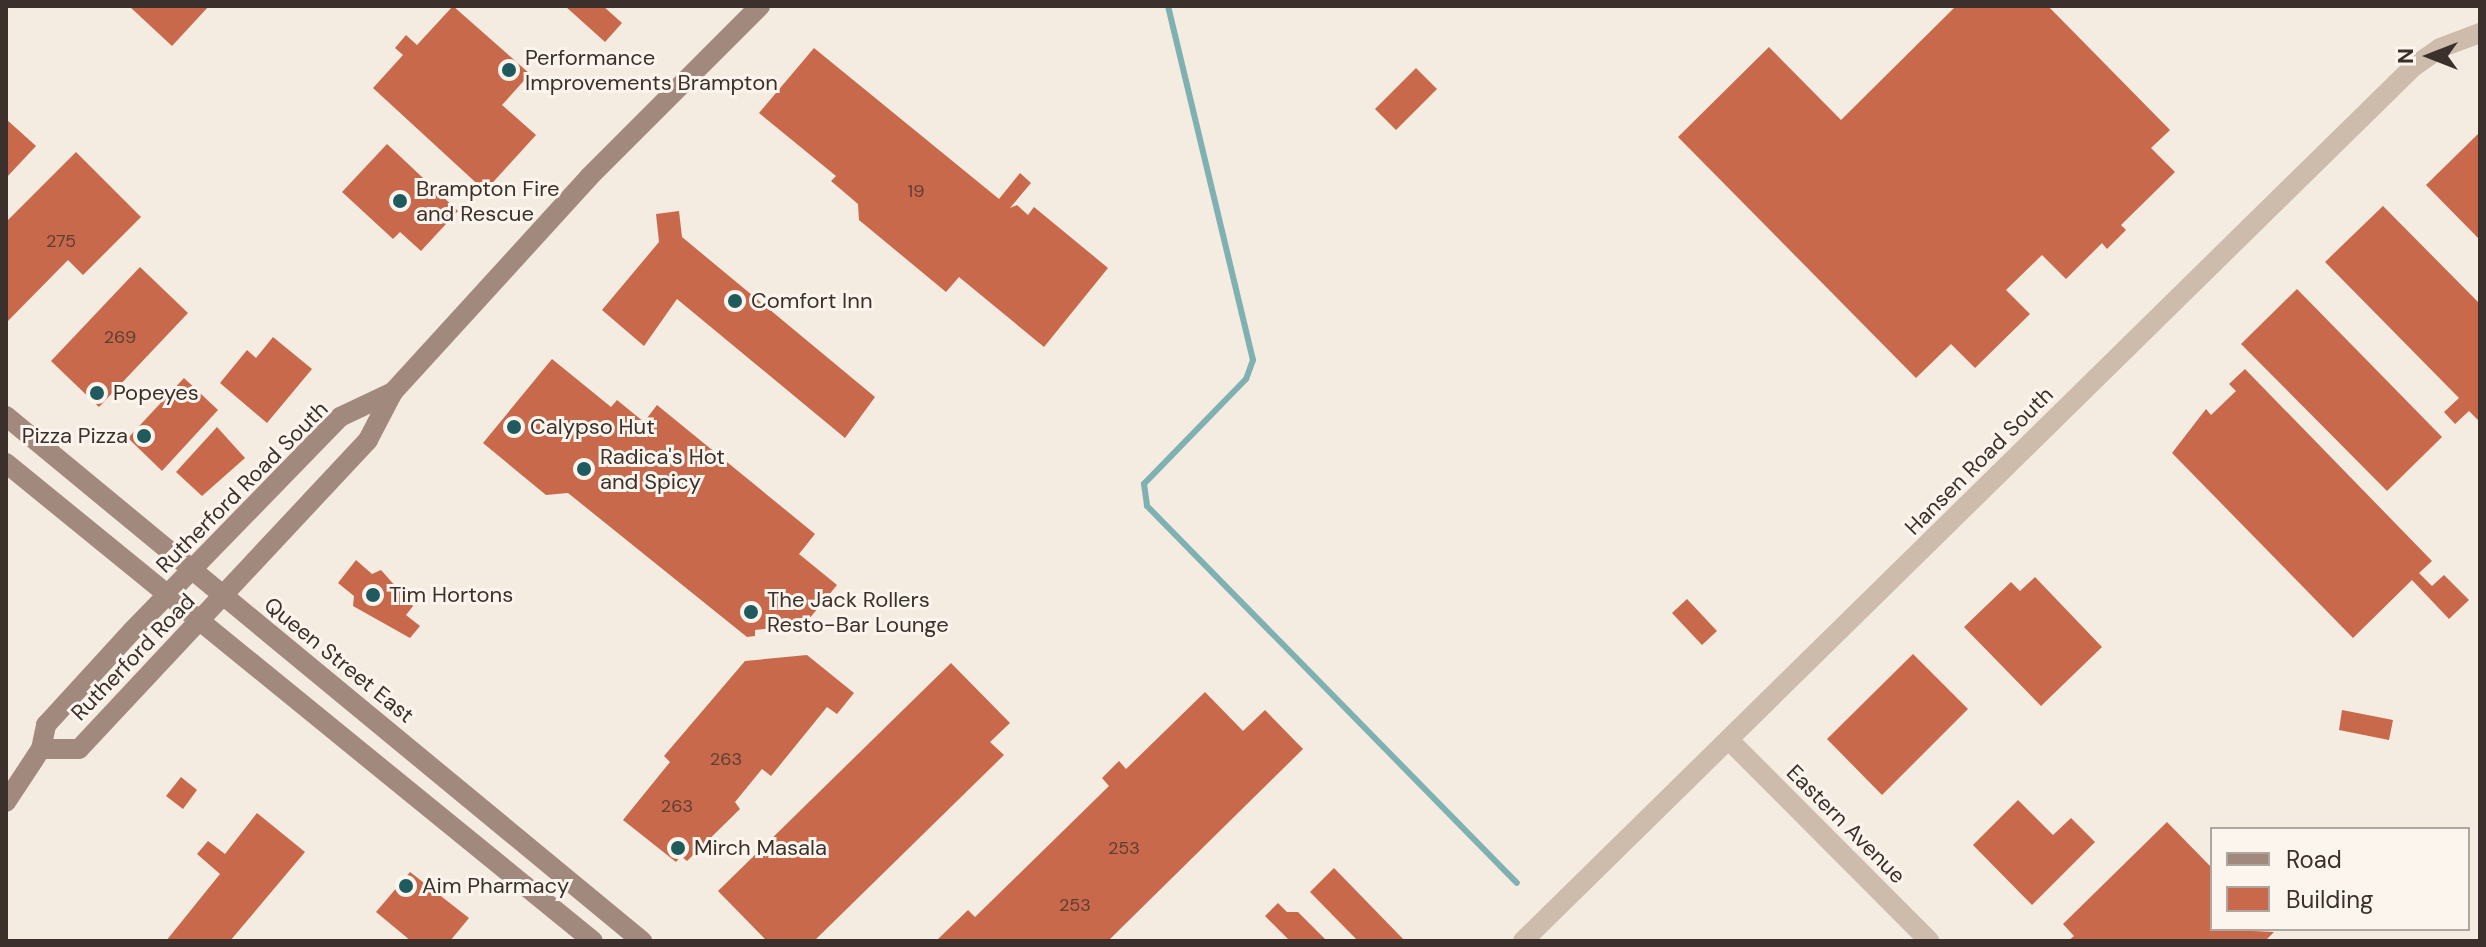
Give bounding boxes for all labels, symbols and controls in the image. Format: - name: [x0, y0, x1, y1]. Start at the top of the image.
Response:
- north arrow: [2390, 16, 2470, 96]
- place label: Performance Improvements Brampton: [525, 44, 778, 96]
- text: N: [2391, 48, 2420, 64]
- marker: Performance Improvements Brampton: [500, 61, 518, 79]
- place label: Brampton Fire and Rescue: [416, 175, 559, 226]
- house number: 19: [908, 180, 924, 202]
- marker: Brampton Fire and Rescue: [391, 192, 409, 210]
- house number: 275: [46, 230, 76, 252]
- place label: Comfort Inn: [751, 288, 873, 314]
- marker: Comfort Inn: [726, 292, 744, 310]
- house number: 269: [104, 326, 136, 348]
- place label: Popeyes: [113, 380, 199, 406]
- street label: Hansen Road South: [1900, 382, 2058, 540]
- marker: Popeyes: [88, 384, 106, 402]
- street label: Rutherford Road South: [151, 396, 333, 578]
- place label: Calypso Hut: [530, 414, 655, 440]
- marker: Calypso Hut: [505, 418, 523, 436]
- place label: Pizza Pizza: [22, 423, 128, 449]
- marker: Pizza Pizza: [135, 427, 153, 445]
- place label: Radica's Hot and Spicy: [600, 443, 725, 494]
- marker: Radica's Hot and Spicy: [575, 460, 593, 478]
- place label: Tim Hortons: [389, 582, 513, 608]
- marker: Tim Hortons: [364, 586, 382, 604]
- place label: The Jack Rollers Resto-Bar Lounge: [767, 586, 949, 638]
- street label: Rutherford Road: [66, 588, 200, 726]
- street label: Queen Street East: [259, 592, 419, 728]
- marker: The Jack Rollers Resto-Bar Lounge: [742, 603, 760, 621]
- house number: 263: [710, 748, 742, 770]
- street label: Eastern Avenue: [1781, 759, 1911, 889]
- house number: 263: [661, 795, 693, 817]
- legend: [2210, 827, 2470, 931]
- place label: Mirch Masala: [694, 835, 827, 861]
- house number: 253: [1108, 837, 1140, 859]
- marker: Mirch Masala: [669, 839, 687, 857]
- text: Road: [2286, 844, 2342, 875]
- place label: Aim Pharmacy: [422, 873, 569, 899]
- marker: Aim Pharmacy: [397, 877, 415, 895]
- text: Building: [2286, 884, 2373, 915]
- house number: 253: [1059, 894, 1091, 916]

